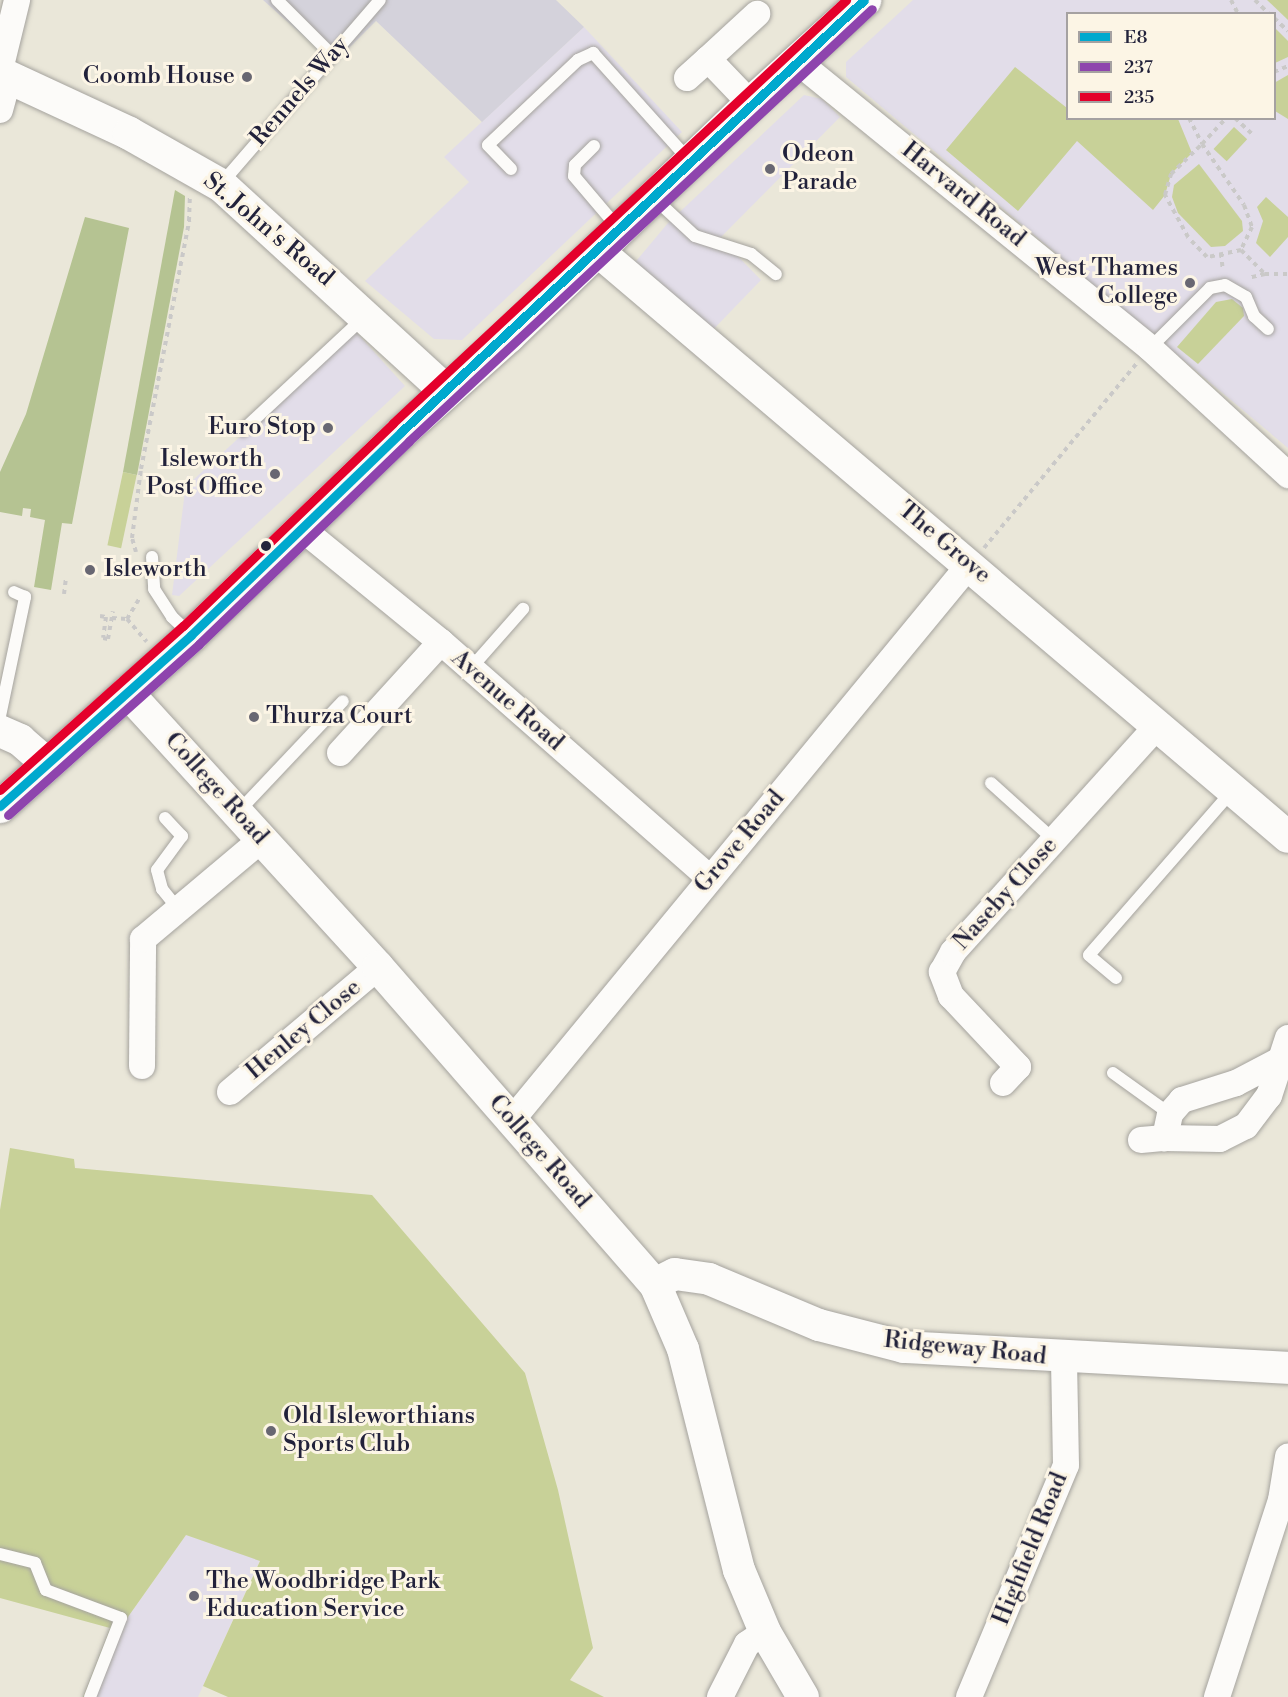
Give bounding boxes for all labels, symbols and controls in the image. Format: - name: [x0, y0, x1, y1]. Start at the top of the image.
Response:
- legend: [1066, 12, 1276, 120]
- text: E8: [1124, 26, 1147, 49]
- street label: Rennels Way: [245, 31, 355, 153]
- text: 237: [1124, 56, 1153, 79]
- place label: Coomb House: [83, 63, 235, 91]
- marker: Coomb House: [240, 70, 254, 84]
- text: 235: [1124, 86, 1154, 109]
- street label: Harvard Road: [895, 136, 1031, 254]
- place label: Odeon Parade: [782, 141, 857, 197]
- marker: Odeon Parade: [763, 162, 777, 176]
- street label: St. John's Road: [197, 167, 339, 293]
- place label: West Thames College: [1035, 255, 1178, 311]
- marker: West Thames College: [1183, 276, 1197, 290]
- place label: Euro Stop: [208, 414, 316, 442]
- marker: Euro Stop: [321, 421, 335, 435]
- place label: Isleworth Post Office: [146, 446, 263, 502]
- marker: Isleworth Post Office: [268, 467, 282, 481]
- street label: The Grove: [892, 496, 996, 590]
- unlabelled marker: [260, 540, 272, 552]
- place label: Isleworth: [104, 556, 207, 584]
- marker: Isleworth: [81, 561, 99, 579]
- street label: Avenue Road: [445, 644, 569, 758]
- place label: Thurza Court: [266, 703, 413, 731]
- marker: Thurza Court: [247, 710, 261, 724]
- street label: College Road: [158, 727, 274, 851]
- street label: Grove Road: [689, 785, 791, 899]
- street label: Naseby Close: [948, 832, 1064, 956]
- street label: Henley Close: [241, 974, 367, 1086]
- street label: College Road: [482, 1089, 596, 1215]
- street label: Ridgeway Road: [882, 1326, 1048, 1372]
- place label: Old Isleworthians Sports Club: [283, 1403, 475, 1459]
- marker: Old Isleworthians Sports Club: [264, 1424, 278, 1438]
- street label: Highfield Road: [987, 1468, 1075, 1630]
- place label: The Woodbridge Park Education Service: [206, 1568, 440, 1624]
- marker: The Woodbridge Park Education Service: [187, 1589, 201, 1603]

